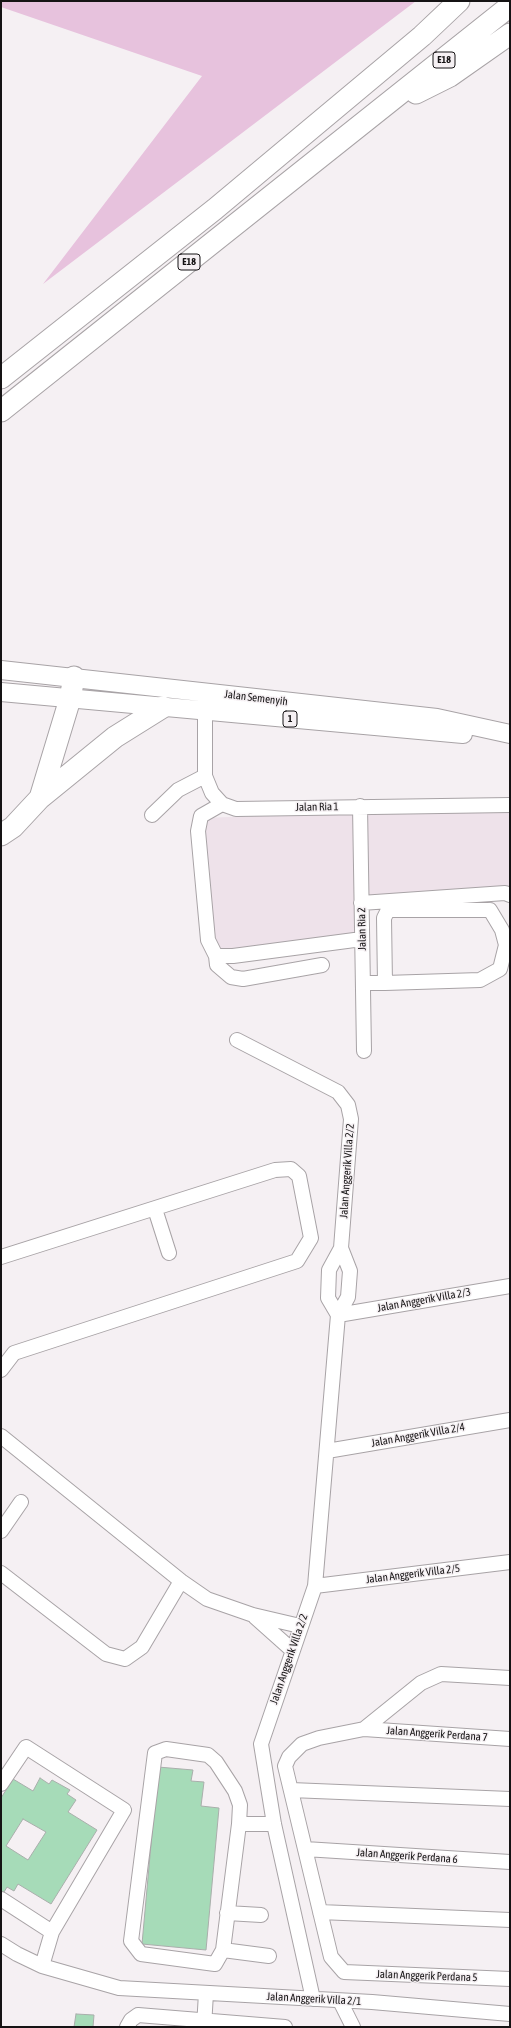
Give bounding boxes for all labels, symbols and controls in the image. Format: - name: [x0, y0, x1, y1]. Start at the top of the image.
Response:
- road number: E18: [433, 52, 455, 68]
- road number: E18: [178, 254, 200, 270]
- street label: Jalan Semenyih: [224, 688, 288, 708]
- road number: 1: [283, 711, 297, 727]
- street label: Jalan Ria 1: [295, 800, 339, 814]
- street label: Jalan Ria 2: [355, 907, 369, 951]
- street label: Jalan Anggerik Villa 2/2: [337, 1123, 357, 1219]
- street label: Jalan Anggerik Villa 2/3: [376, 1285, 472, 1315]
- street label: Jalan Anggerik Villa 2/4: [370, 1420, 466, 1450]
- street label: Jalan Anggerik Villa 2/5: [365, 1562, 461, 1586]
- street label: Jalan Anggerik Villa 2/2: [267, 1612, 311, 1706]
- street label: Jalan Anggerik Perdana 7: [386, 1724, 488, 1744]
- street label: Jalan Anggerik Perdana 6: [356, 1846, 458, 1866]
- street label: Jalan Anggerik Perdana 5: [376, 1968, 478, 1984]
- street label: Jalan Anggerik Villa 2/1: [266, 1990, 362, 2008]

